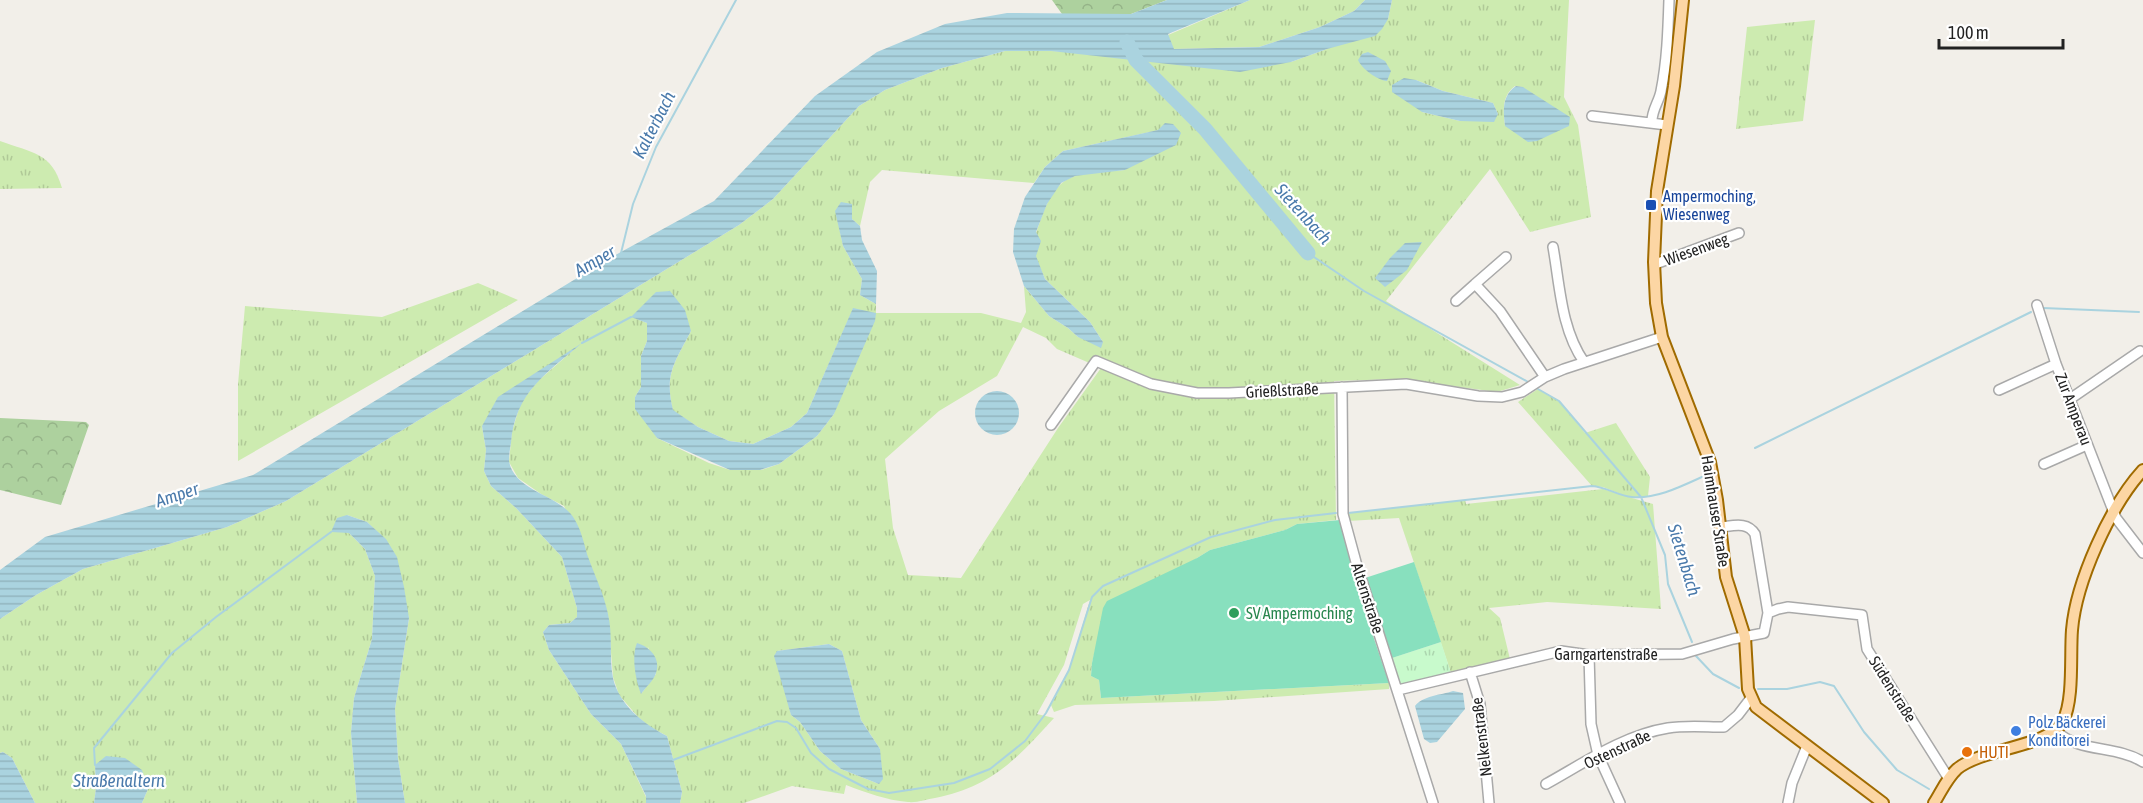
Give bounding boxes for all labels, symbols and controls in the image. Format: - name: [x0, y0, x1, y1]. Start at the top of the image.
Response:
- scale bar: [1939, 12, 2064, 50]
- text: 100 m: [1948, 22, 1989, 43]
- water label: Kalterbach: [628, 88, 679, 162]
- water label: Sietenbach: [1270, 178, 1336, 248]
- place label: Ampermoching, Wiesenweg: [1663, 187, 1756, 224]
- marker: Ampermoching, Wiesenweg: [1644, 198, 1658, 212]
- street label: Wiesenweg: [1662, 229, 1731, 270]
- water label: Amper: [570, 240, 620, 281]
- street label: Zur Amperau: [2051, 370, 2096, 448]
- street label: Grießlstraße: [1245, 379, 1319, 401]
- street label: Haimhauser Straße: [1698, 454, 1734, 568]
- water label: Amper: [152, 478, 202, 512]
- water label: Sietenbach: [1663, 520, 1705, 599]
- street label: Alternstraße: [1348, 560, 1388, 636]
- place label: SV Ampermoching: [1246, 604, 1353, 623]
- marker: SV Ampermoching: [1227, 606, 1241, 620]
- street label: Garngartenstraße: [1554, 645, 1658, 664]
- street label: Südenstraße: [1866, 653, 1920, 725]
- street label: Nelkenstraße: [1467, 696, 1495, 778]
- place label: Polz Bäckerei Konditorei: [2028, 713, 2106, 749]
- marker: Polz Bäckerei Konditorei: [2009, 724, 2023, 738]
- street label: Ostenstraße: [1581, 726, 1653, 772]
- place label: HUTI: [1979, 743, 2009, 761]
- marker: HUTI: [1960, 745, 1974, 759]
- water label: Straßenaltern: [72, 770, 165, 791]

